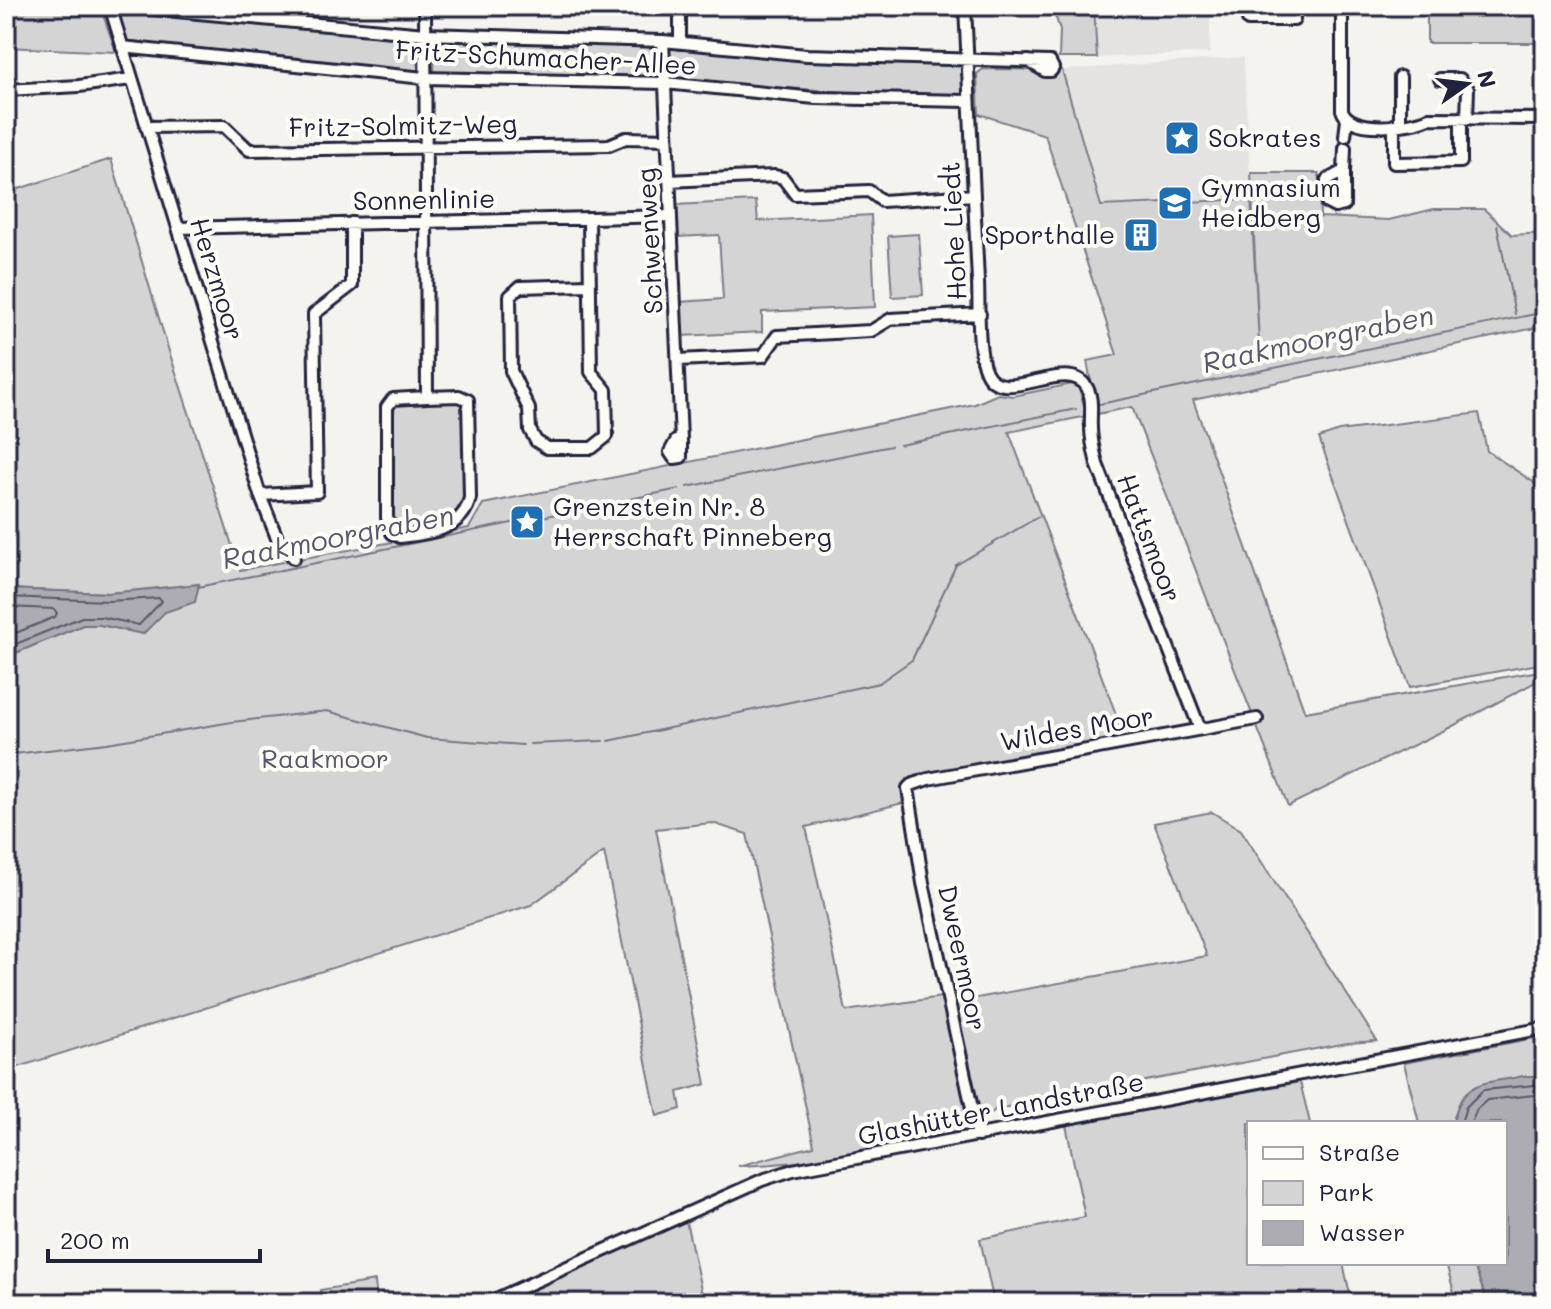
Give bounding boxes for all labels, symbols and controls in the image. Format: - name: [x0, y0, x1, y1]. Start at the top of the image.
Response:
- street label: Fritz-Schumacher-Allee: [395, 32, 697, 82]
- north arrow: [1427, 44, 1507, 124]
- text: N: [1471, 67, 1503, 91]
- street label: Fritz-Solmitz-Weg: [288, 106, 518, 144]
- place icon: Sokrates: [1163, 119, 1201, 157]
- place label: Sokrates: [1208, 120, 1321, 154]
- street label: Hohe Liedt: [932, 161, 974, 301]
- street label: Schwenweg: [628, 167, 670, 315]
- place label: Gymnasium Heidberg: [1201, 170, 1341, 234]
- street label: Sonnenlinie: [353, 181, 495, 217]
- school or university icon: Gymnasium Heidberg: [1156, 184, 1194, 222]
- street label: Herzmoor: [183, 213, 253, 344]
- building icon: Sporthalle: [1122, 216, 1160, 254]
- place label: Sporthalle: [984, 217, 1115, 251]
- water label: Raakmoorgraben: [1199, 296, 1437, 380]
- street label: Hattsmoor: [1110, 469, 1190, 607]
- place label: Grenzstein Nr. 8 Herrschaft Pinneberg: [553, 489, 832, 553]
- water label: Raakmoorgraben: [219, 496, 457, 576]
- place icon: Grenzstein Nr. 8 Herrschaft Pinneberg: [508, 503, 546, 541]
- street label: Wildes Moor: [997, 698, 1156, 758]
- park label: Raakmoor: [261, 741, 389, 775]
- street label: Dweermoor: [931, 882, 995, 1034]
- street label: Glashütter Landstraße: [855, 1064, 1147, 1152]
- legend: [1247, 1121, 1507, 1265]
- text: Straße: [1319, 1136, 1400, 1167]
- text: Park: [1319, 1176, 1373, 1207]
- scale bar: [48, 1213, 260, 1263]
- text: Wasser: [1319, 1216, 1405, 1247]
- text: 200 m: [60, 1224, 130, 1255]

